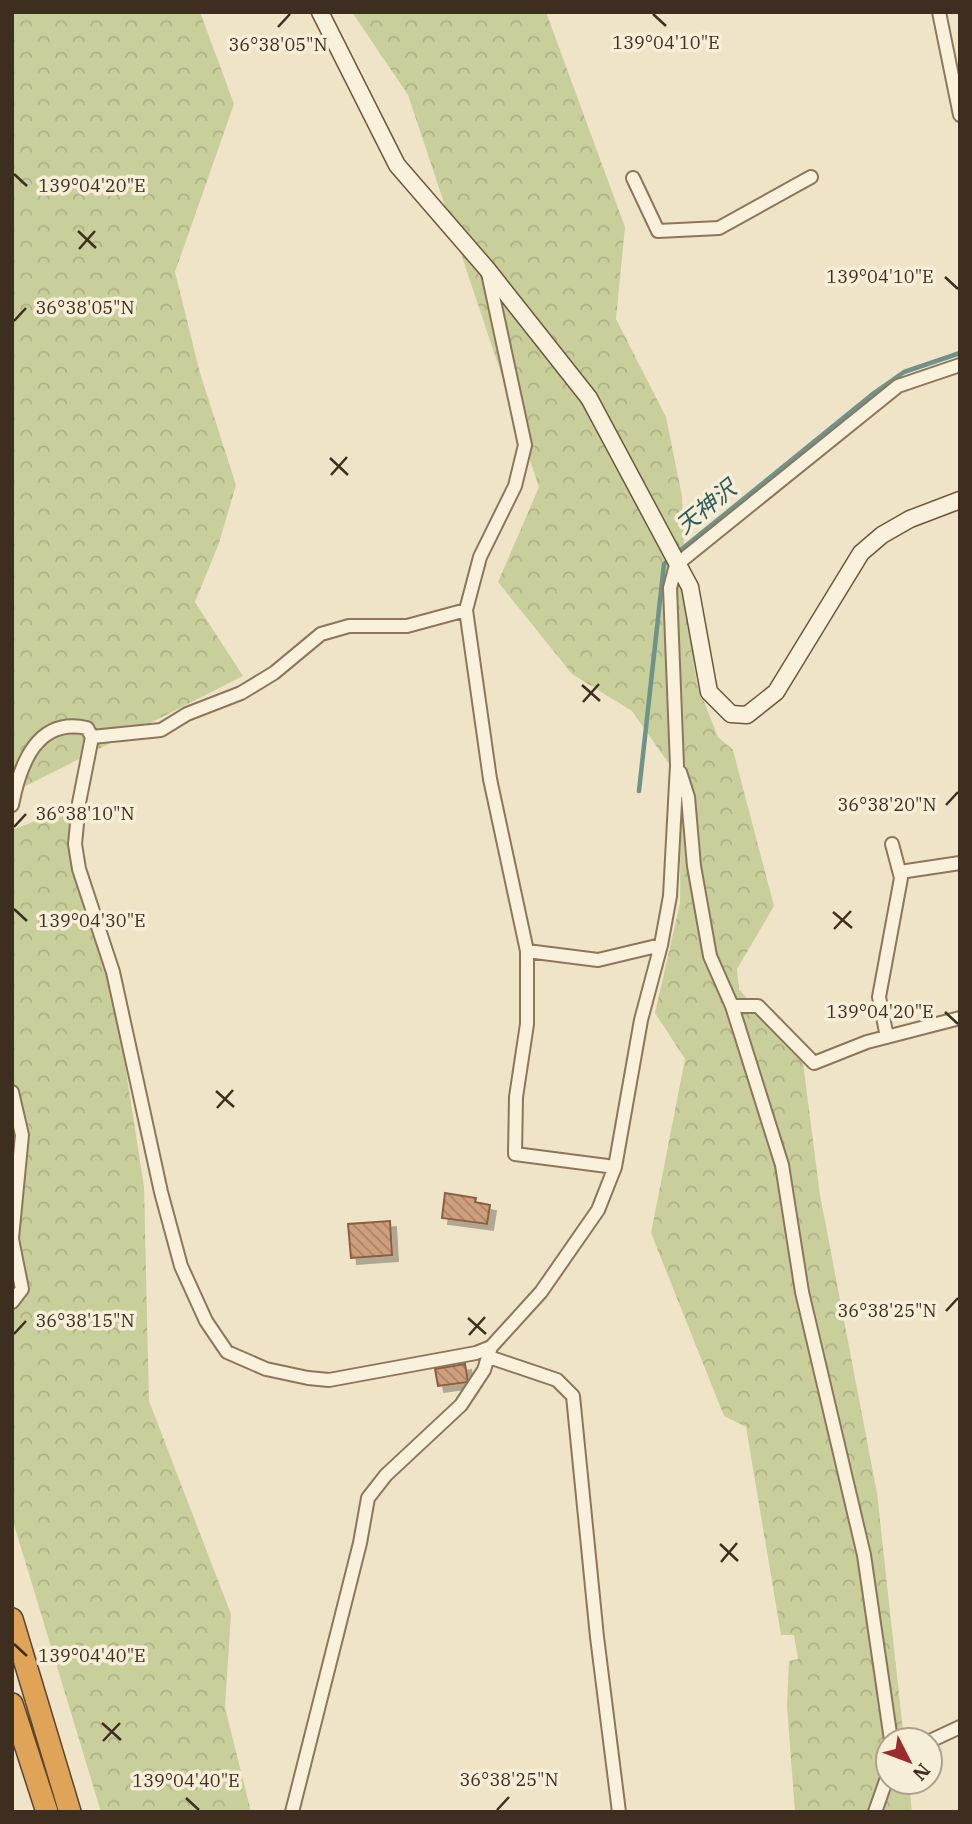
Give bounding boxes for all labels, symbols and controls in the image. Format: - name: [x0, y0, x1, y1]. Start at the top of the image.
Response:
- text: 139°04'10"E: [612, 31, 720, 54]
- text: 36°38'05"N: [229, 33, 328, 56]
- text: 139°04'20"E: [38, 174, 146, 197]
- text: 139°04'10"E: [826, 265, 934, 288]
- text: 36°38'05"N: [36, 296, 135, 319]
- water label: 天神沢: [669, 471, 744, 540]
- text: 36°38'20"N: [838, 793, 937, 816]
- text: 36°38'10"N: [36, 802, 135, 825]
- text: 139°04'30"E: [38, 909, 146, 932]
- text: 139°04'20"E: [826, 1000, 934, 1023]
- text: 36°38'25"N: [838, 1299, 937, 1322]
- text: 36°38'15"N: [36, 1309, 135, 1332]
- text: 139°04'40"E: [38, 1644, 146, 1667]
- north arrow: [874, 1726, 944, 1796]
- text: N: [908, 1759, 936, 1786]
- text: 36°38'25"N: [460, 1768, 559, 1791]
- text: 139°04'40"E: [132, 1769, 240, 1792]

